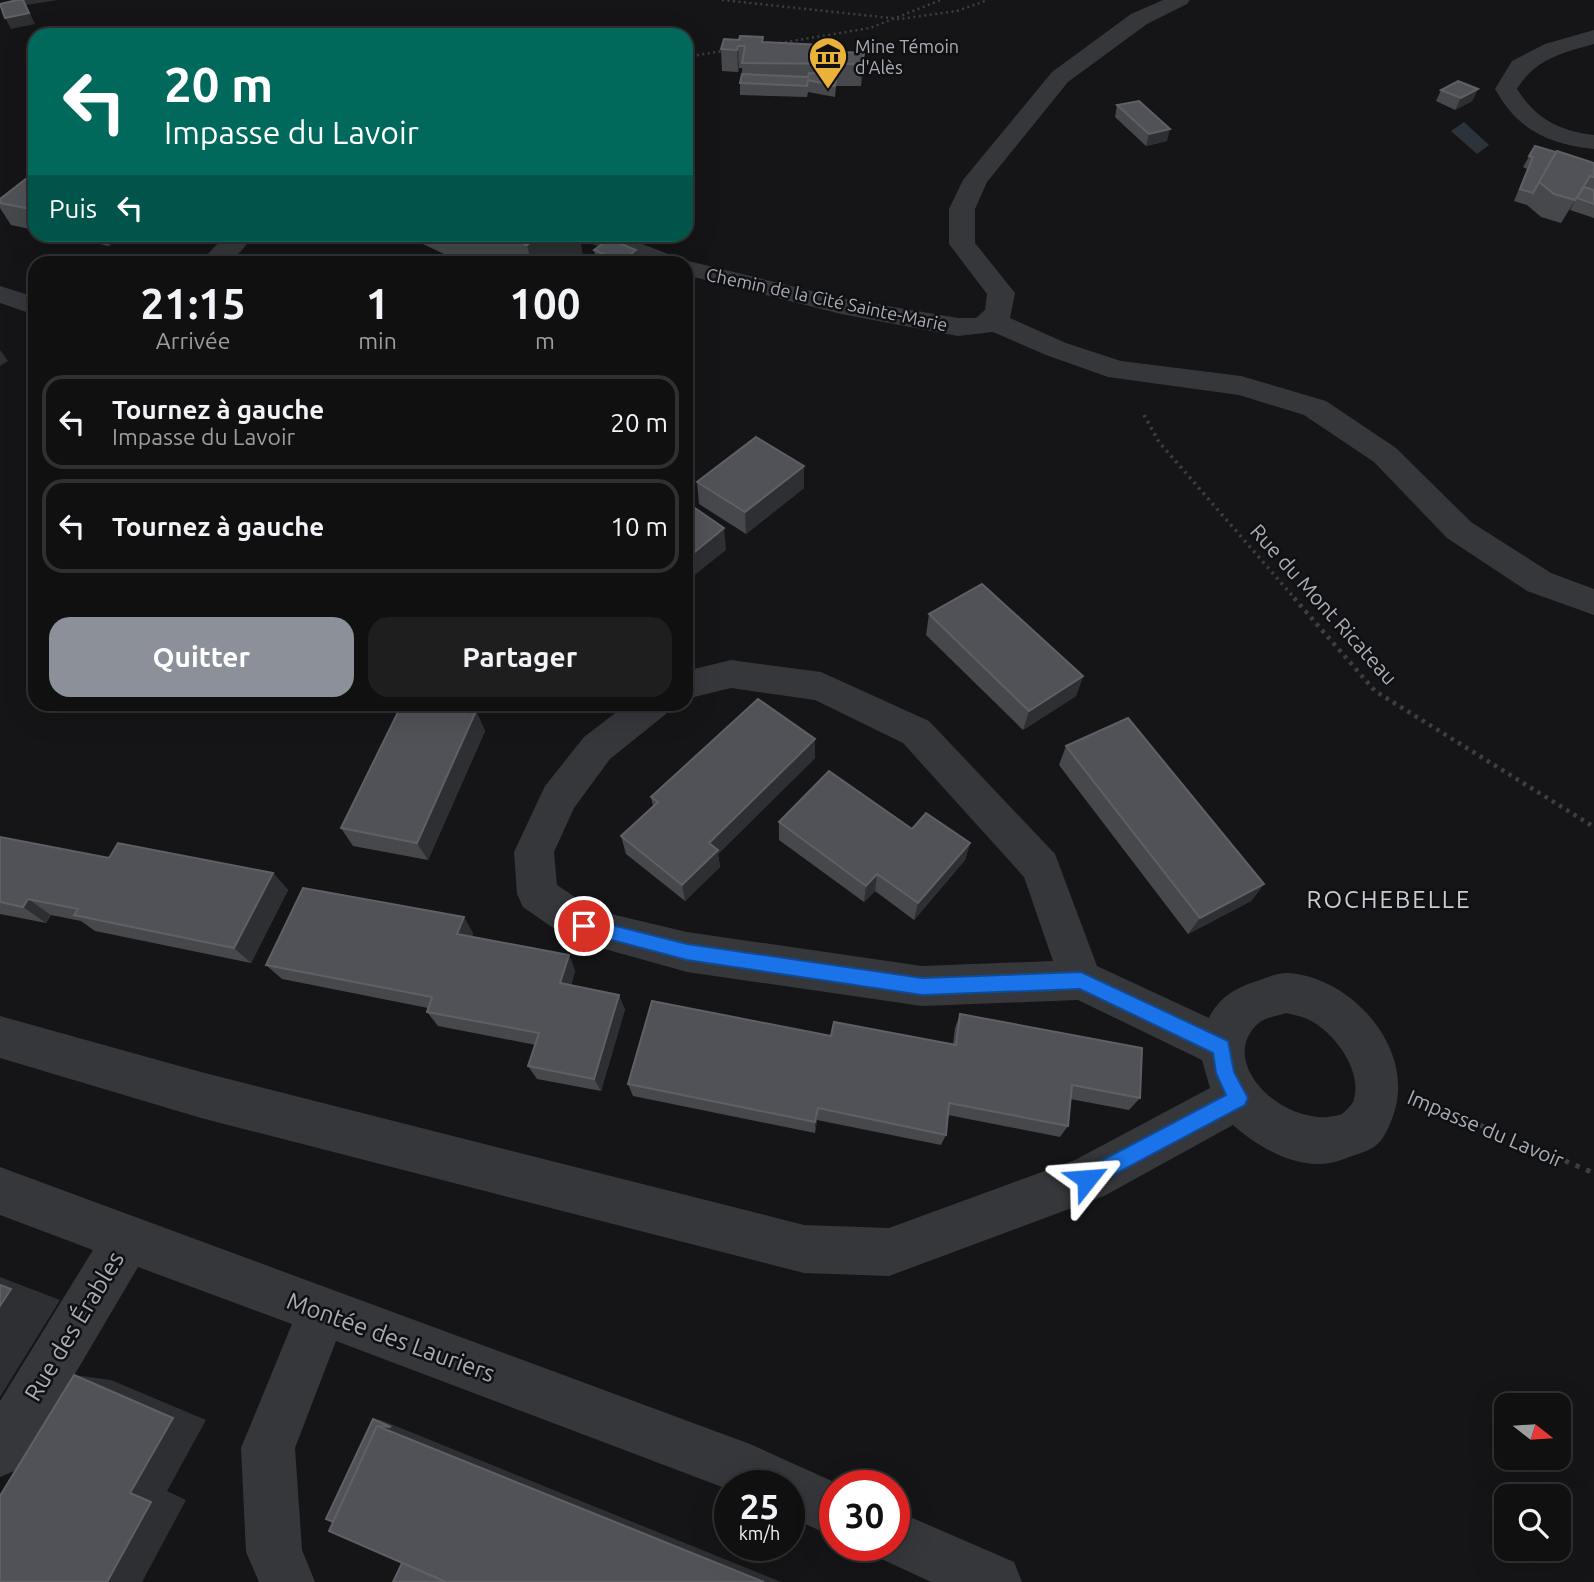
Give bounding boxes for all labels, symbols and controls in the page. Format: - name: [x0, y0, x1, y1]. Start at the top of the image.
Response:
- museum icon: Mine Témoin d'Alès: [807, 35, 849, 90]
- place label: Mine Témoin d'Alès: [855, 36, 959, 77]
- icon: left: [49, 56, 140, 147]
- text: 20 m: [164, 56, 273, 111]
- text: Impasse du Lavoir: [164, 114, 419, 150]
- icon: left: [111, 189, 149, 227]
- text: Puis: [49, 194, 97, 223]
- street label: Chemin de la Cité Sainte-Marie: [704, 264, 950, 334]
- text: 21:15: [141, 280, 246, 327]
- text: 1: [366, 280, 389, 327]
- text: 100: [509, 280, 580, 327]
- text: Arrivée: [156, 328, 230, 353]
- text: min: [358, 328, 397, 353]
- text: m: [535, 328, 555, 353]
- text: Tournez à gauche: [112, 395, 324, 424]
- icon: left: [53, 403, 91, 441]
- text: 20 m: [610, 408, 668, 437]
- text: Impasse du Lavoir: [112, 424, 295, 449]
- icon: left: [53, 507, 91, 545]
- text: Tournez à gauche: [112, 512, 324, 541]
- text: 10 m: [610, 512, 668, 541]
- street label: Rue du Mont Ricateau: [1246, 519, 1402, 689]
- button: Quitter: [49, 617, 354, 697]
- button: Partager: [368, 617, 672, 697]
- district label: ROCHEBELLE: [1306, 886, 1472, 913]
- pin: [554, 896, 614, 956]
- icon: arrive: [565, 907, 603, 945]
- street label: Impasse du Lavoir: [1404, 1084, 1568, 1172]
- position arrow: [1050, 1142, 1124, 1216]
- street label: Rue des Érables: [18, 1246, 129, 1406]
- street label: Montée des Lauriers: [283, 1287, 499, 1387]
- north arrow: [1494, 1393, 1572, 1470]
- map controls: [1494, 1393, 1571, 1561]
- speed limit sign: 30: [819, 1470, 910, 1561]
- button: search: [1494, 1484, 1571, 1561]
- text: 25: [740, 1486, 779, 1526]
- text: km/h: [739, 1523, 780, 1543]

